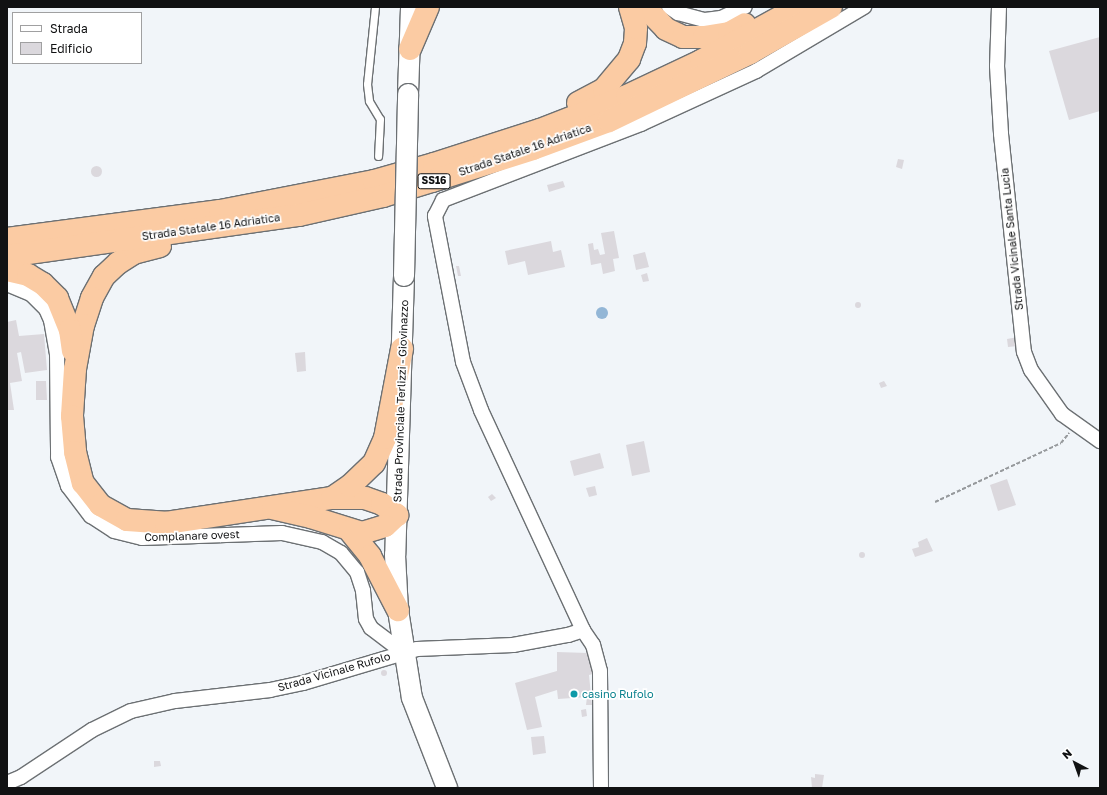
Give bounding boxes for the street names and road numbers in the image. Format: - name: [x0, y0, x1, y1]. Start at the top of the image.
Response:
- street label: Strada Statale 16 Adriatica: [457, 121, 593, 179]
- street label: Strada Vicinale Santa Lucia: [998, 167, 1026, 311]
- road number: SS16: [417, 173, 451, 189]
- street label: Strada Statale 16 Adriatica: [141, 211, 281, 243]
- street label: Strada Provinciale Terlizzi - Giovinazzo: [391, 299, 411, 503]
- street label: Complanare ovest: [144, 528, 240, 544]
- street label: Strada Vicinale Rufolo: [276, 650, 392, 694]

